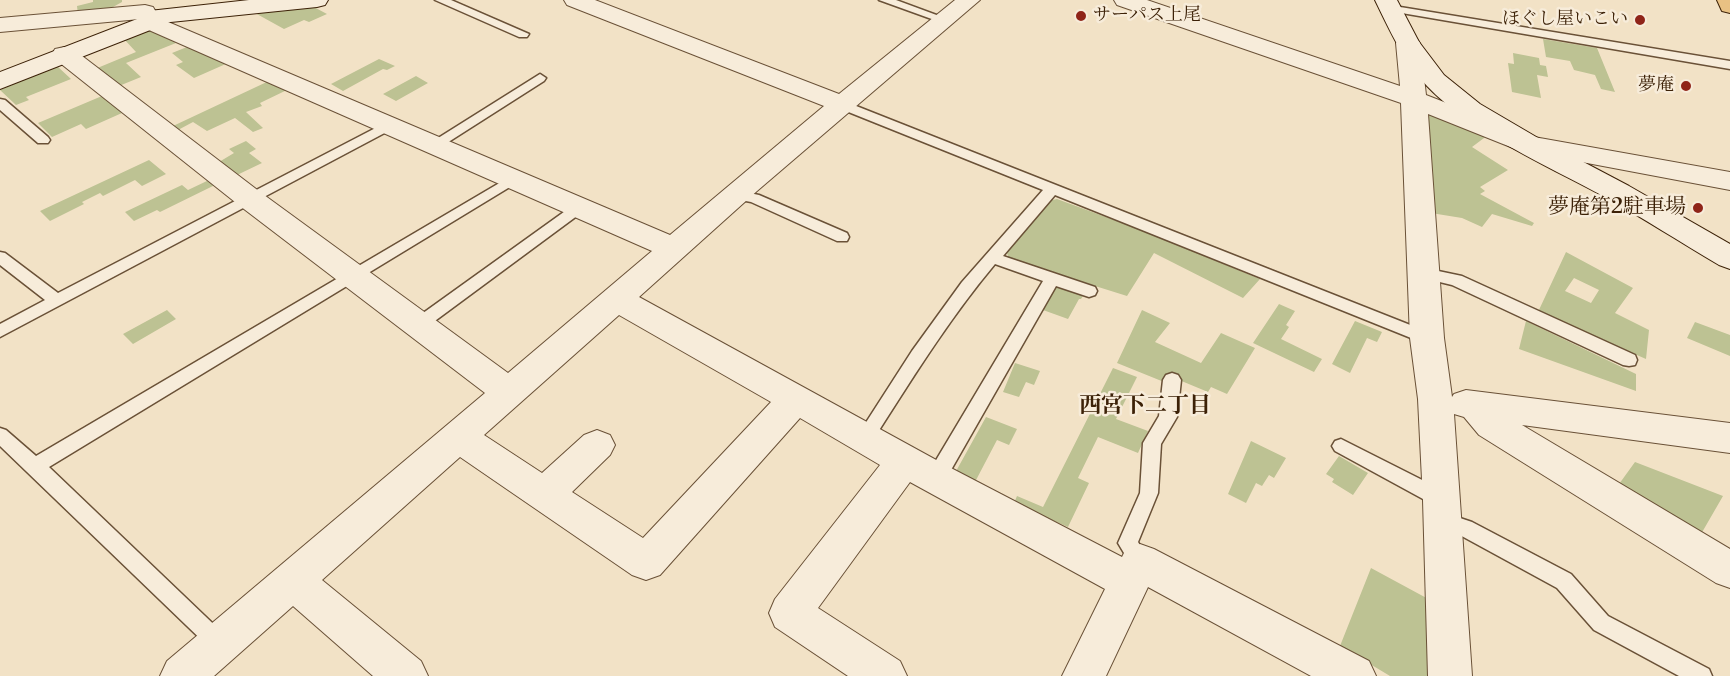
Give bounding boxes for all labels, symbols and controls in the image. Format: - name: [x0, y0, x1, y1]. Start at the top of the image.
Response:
- place label: サーパス上尾: [1093, 5, 1201, 27]
- marker: サーパス上尾: [1074, 9, 1088, 23]
- place label: ほぐし屋いこい: [1502, 9, 1628, 31]
- marker: ほぐし屋いこい: [1633, 13, 1647, 27]
- place label: 夢庵: [1638, 75, 1674, 97]
- marker: 夢庵: [1679, 79, 1693, 93]
- place label: 夢庵第2駐車場: [1548, 195, 1686, 221]
- marker: 夢庵第2駐車場: [1691, 201, 1705, 215]
- district label: 西宮下二丁目: [1079, 394, 1211, 420]

